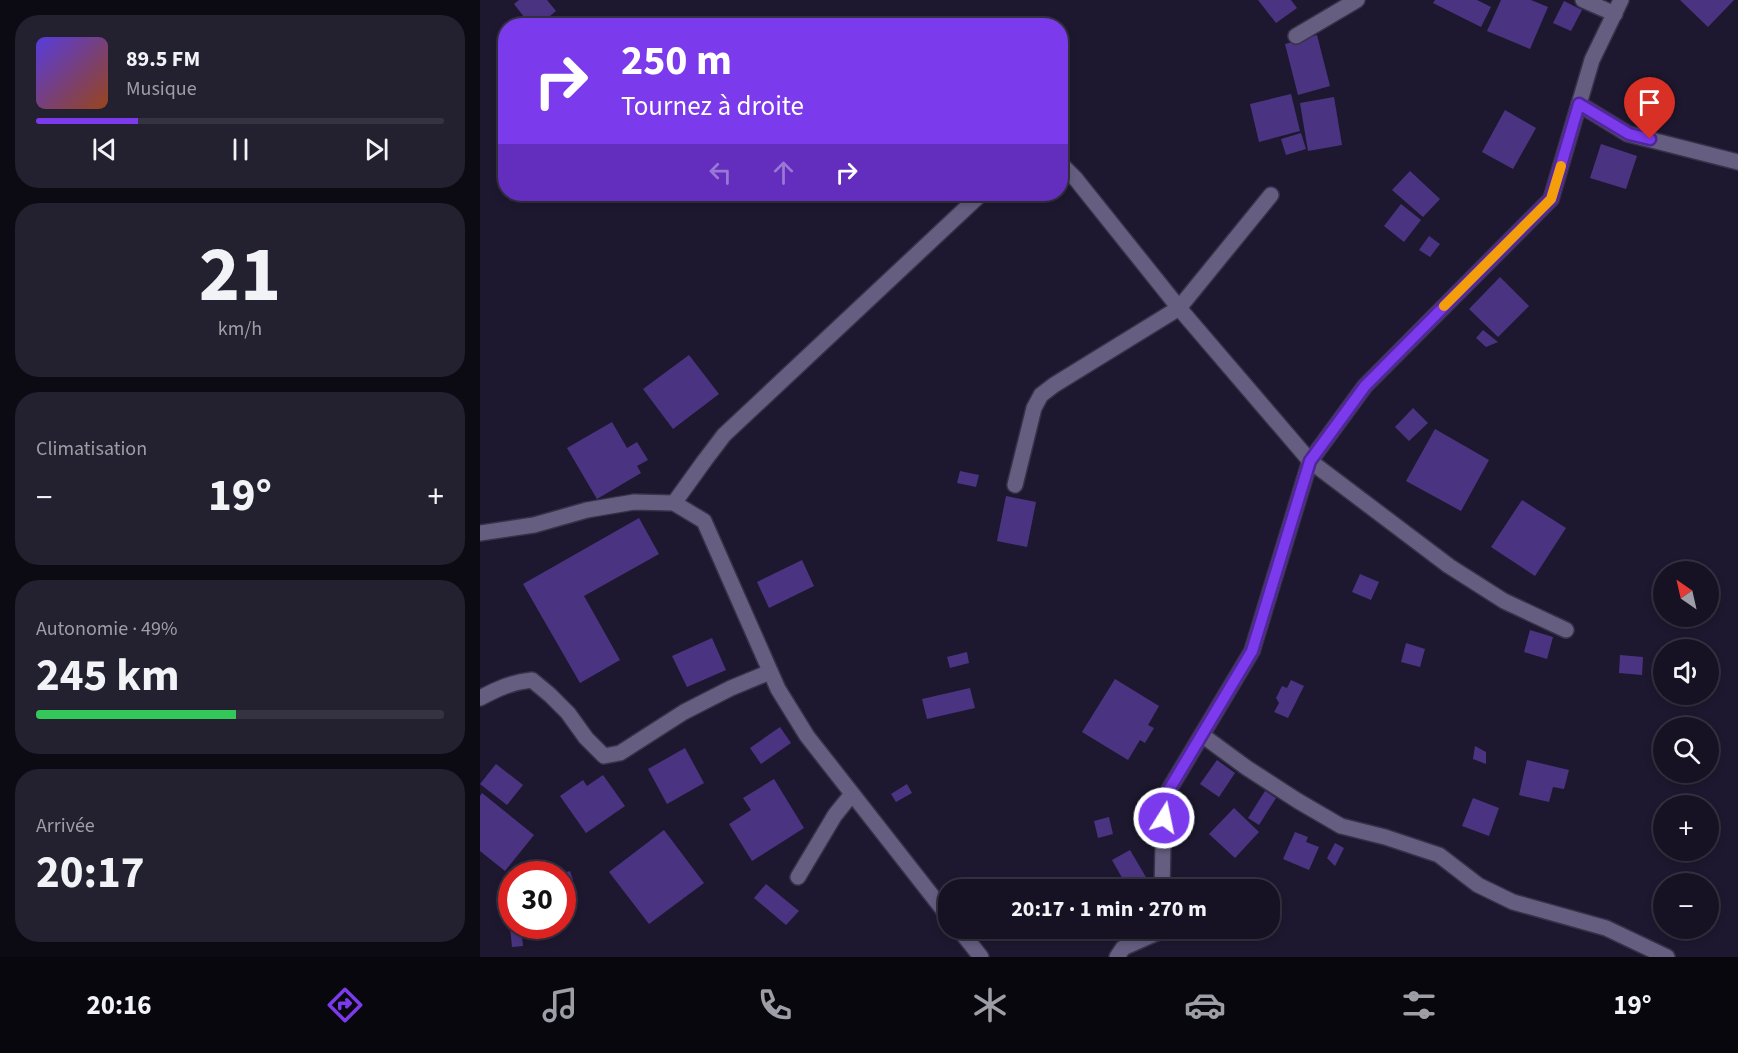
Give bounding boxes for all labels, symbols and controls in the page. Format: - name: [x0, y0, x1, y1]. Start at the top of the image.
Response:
- text: 250 m: [621, 31, 732, 91]
- icon: right: [522, 42, 600, 120]
- text: 89.5 FM: [126, 43, 200, 75]
- text: Musique: [126, 75, 197, 103]
- pin: [1624, 77, 1675, 139]
- icon: arrive: [1633, 86, 1666, 119]
- text: Tournez à droite: [621, 87, 804, 126]
- icon: previous: [88, 133, 121, 166]
- icon: pause: [224, 133, 257, 166]
- icon: next: [360, 133, 393, 166]
- icon: left: [704, 156, 737, 189]
- icon: ahead: [767, 156, 800, 189]
- icon: right: [830, 156, 863, 189]
- text: 21: [199, 220, 281, 331]
- text: km/h: [218, 315, 262, 343]
- text: Climatisation: [36, 435, 147, 463]
- text: 19°: [208, 464, 272, 528]
- text: −: [36, 474, 52, 521]
- text: +: [428, 474, 444, 521]
- north arrow: [1653, 561, 1719, 627]
- map controls: [1653, 561, 1719, 939]
- text: Autonomie · 49%: [36, 615, 177, 643]
- button: sound: [1653, 639, 1719, 705]
- text: 245 km: [36, 644, 180, 708]
- button: search: [1653, 717, 1719, 783]
- position arrow: [1132, 786, 1196, 850]
- button: +: [1653, 795, 1719, 861]
- text: Arrivée: [36, 812, 95, 840]
- text: 20:17: [36, 841, 145, 905]
- speed limit sign: 30: [498, 861, 576, 939]
- button: −: [1653, 873, 1719, 939]
- text: 20:17 · 1 min · 270 m: [1011, 893, 1207, 925]
- icon: directions: [324, 984, 366, 1026]
- icon: music: [539, 984, 581, 1026]
- icon: phone: [754, 984, 796, 1026]
- icon: climate: [969, 984, 1011, 1026]
- icon: car: [1184, 984, 1226, 1026]
- icon: filters: [1398, 984, 1440, 1026]
- text: 20:16: [86, 986, 152, 1025]
- text: 19°: [1613, 986, 1652, 1025]

